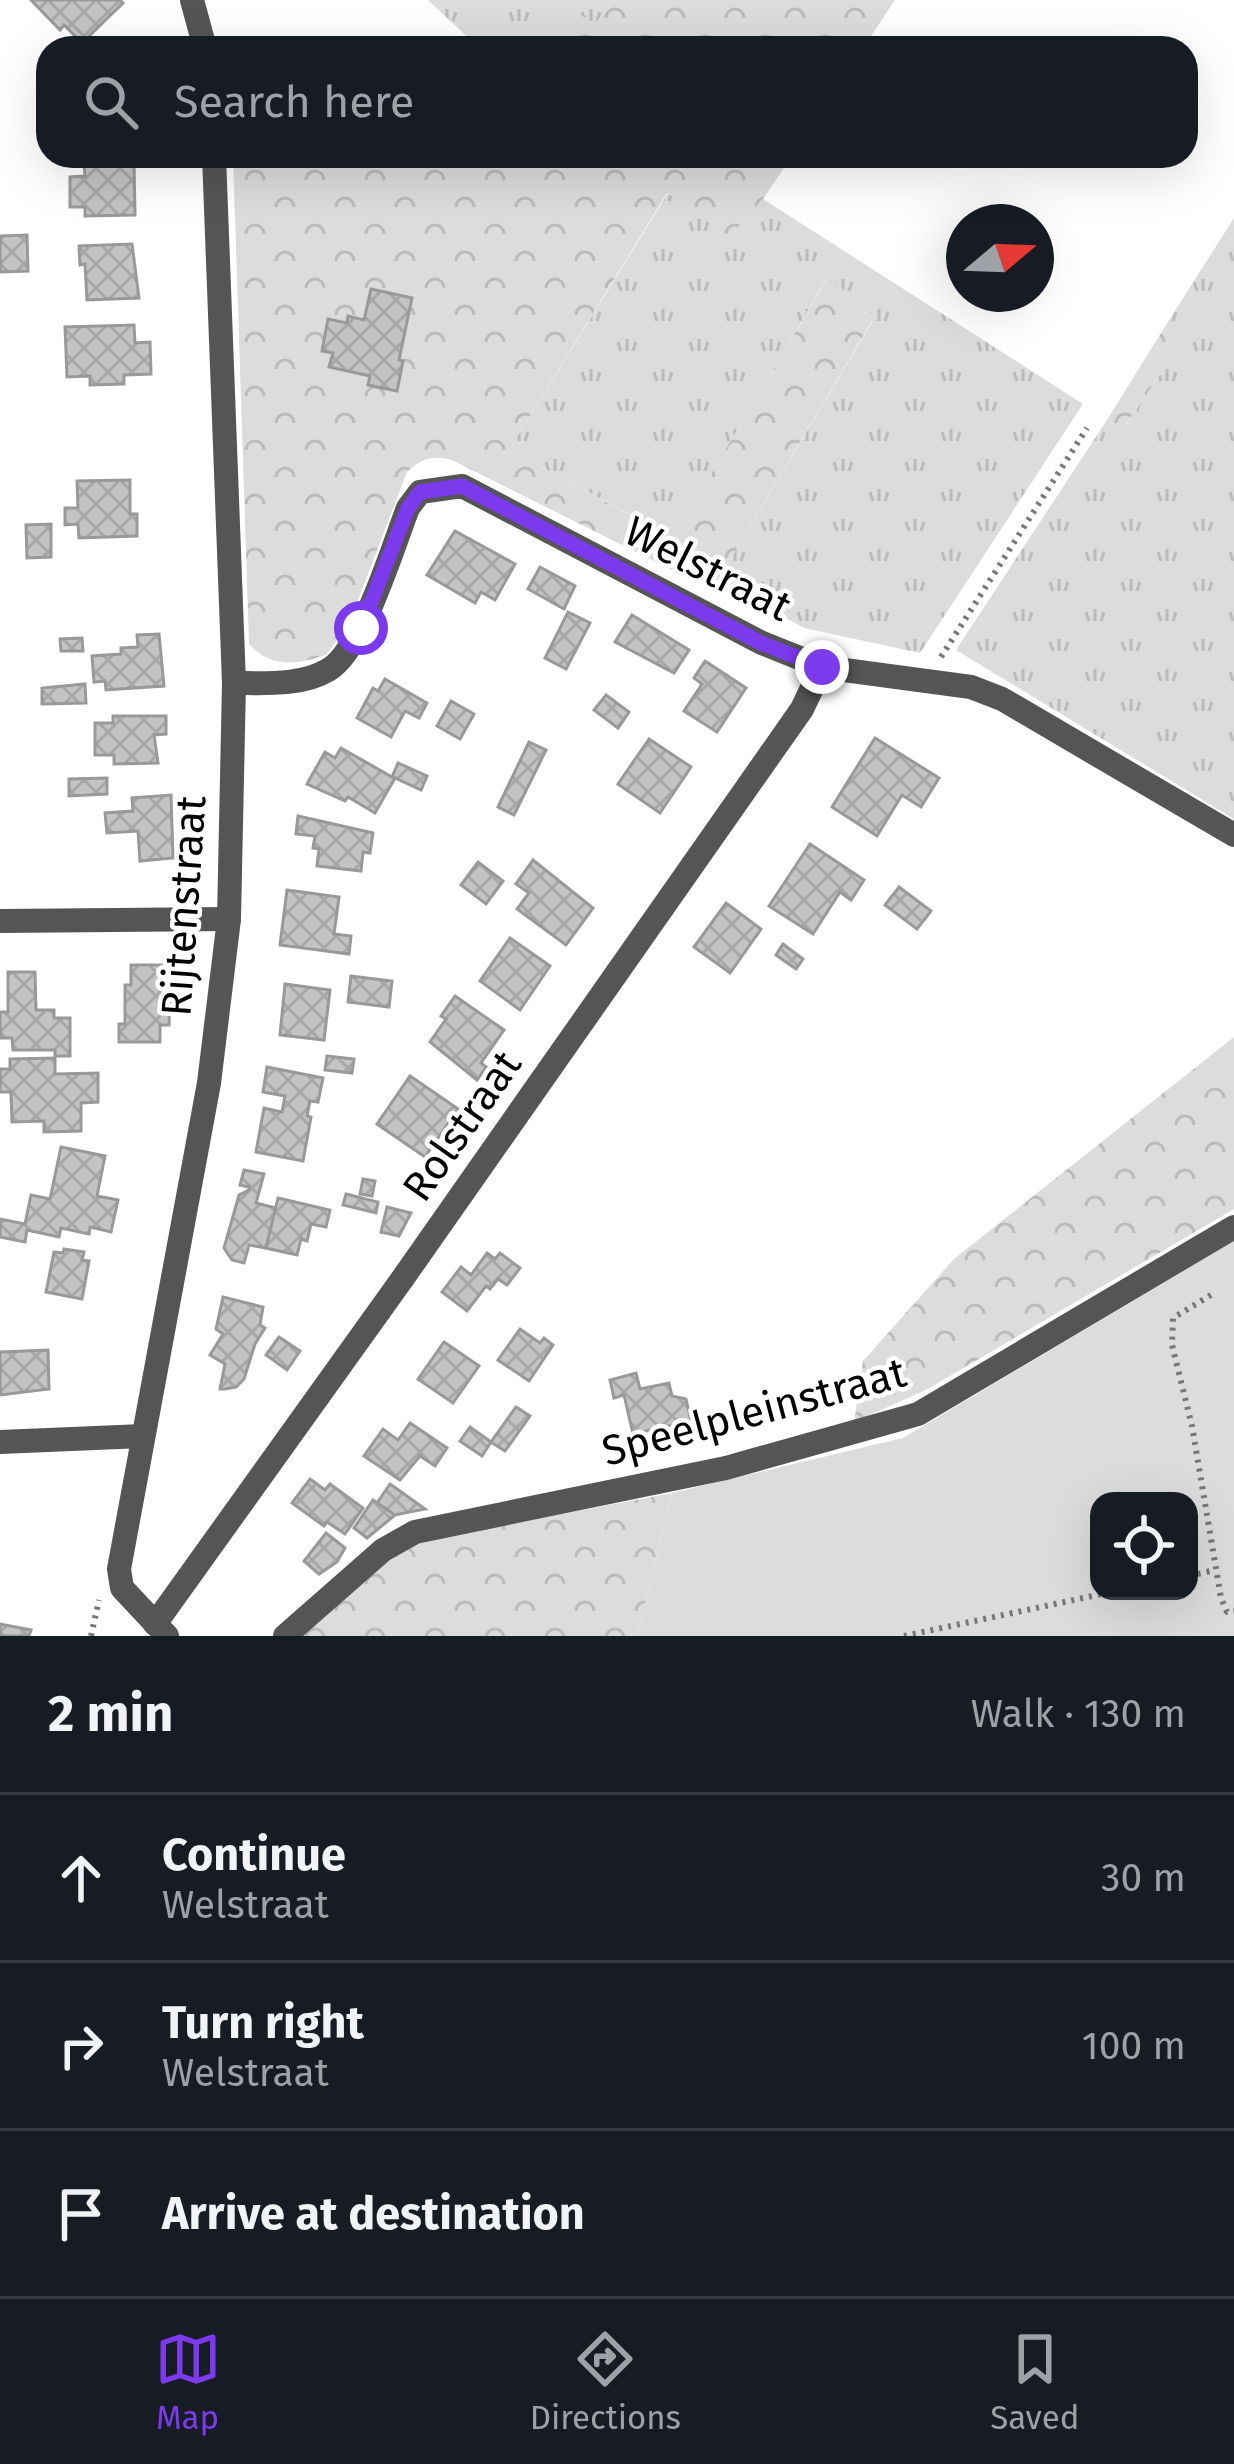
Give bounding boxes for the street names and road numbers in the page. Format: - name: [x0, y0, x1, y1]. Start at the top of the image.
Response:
- street label: Welstraat: [617, 506, 800, 632]
- street label: Rijtenstraat: [151, 793, 217, 1018]
- street label: Rolstraat: [392, 1041, 532, 1211]
- street label: Speelpleinstraat: [597, 1347, 912, 1477]

